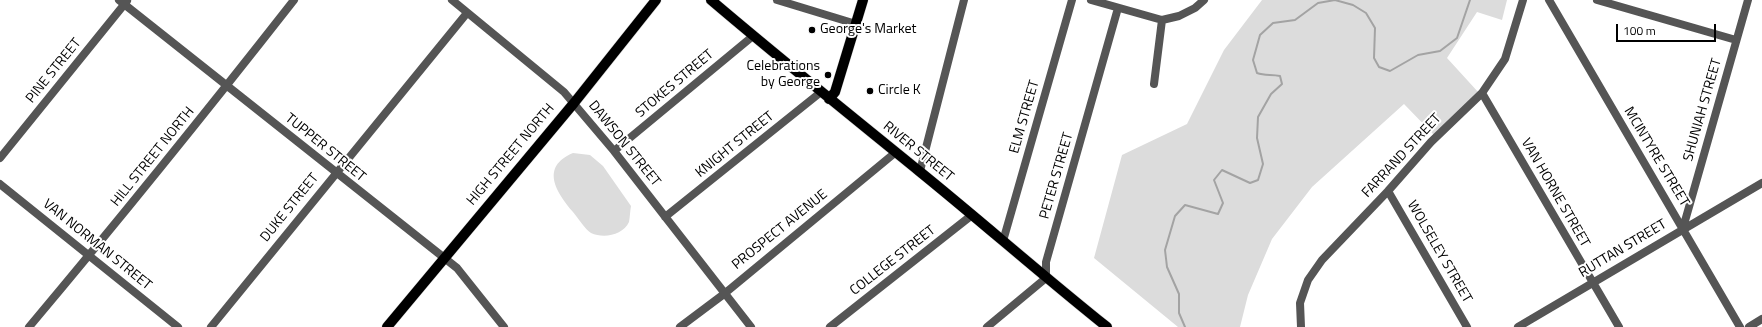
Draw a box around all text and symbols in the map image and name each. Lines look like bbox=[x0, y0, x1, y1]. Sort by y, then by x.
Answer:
scale bar bbox=[1618, 16, 1718, 42]
text: 100 m bbox=[1623, 21, 1656, 40]
place label: George's Market bbox=[820, 22, 916, 38]
marker: George's Market bbox=[807, 25, 817, 35]
street label: PINE STREET bbox=[23, 35, 85, 107]
street label: STOKES STREET bbox=[633, 46, 717, 122]
street label: SHUNIAH STREET bbox=[1680, 57, 1726, 163]
place label: Celebrations by George bbox=[747, 59, 820, 92]
marker: Celebrations by George bbox=[823, 70, 833, 80]
street label: ELM STREET bbox=[1006, 78, 1044, 156]
place label: Circle K bbox=[878, 83, 921, 99]
marker: Circle K bbox=[865, 86, 875, 96]
street label: DAWSON STREET bbox=[584, 98, 664, 190]
street label: HIGH STREET NORTH bbox=[464, 101, 558, 209]
street label: HILL STREET NORTH bbox=[108, 104, 198, 210]
street label: MCINTYRE STREET bbox=[1620, 104, 1692, 210]
street label: KNIGHT STREET bbox=[692, 108, 778, 182]
street label: TUPPER STREET bbox=[281, 110, 369, 186]
street label: FARRAND STREET bbox=[1359, 111, 1445, 201]
street label: RIVER STREET bbox=[879, 118, 957, 186]
street label: PETER STREET bbox=[1037, 131, 1077, 221]
street label: VAN HORNE STREET bbox=[1517, 136, 1593, 250]
street label: DUKE STREET bbox=[257, 170, 323, 246]
street label: PROSPECT AVENUE bbox=[729, 186, 831, 274]
street label: VAN NORMAN STREET bbox=[39, 196, 155, 294]
street label: WOLSELEY STREET bbox=[1403, 198, 1475, 306]
street label: RUTTAN STREET bbox=[1576, 216, 1670, 282]
street label: COLLEGE STREET bbox=[847, 222, 939, 300]

